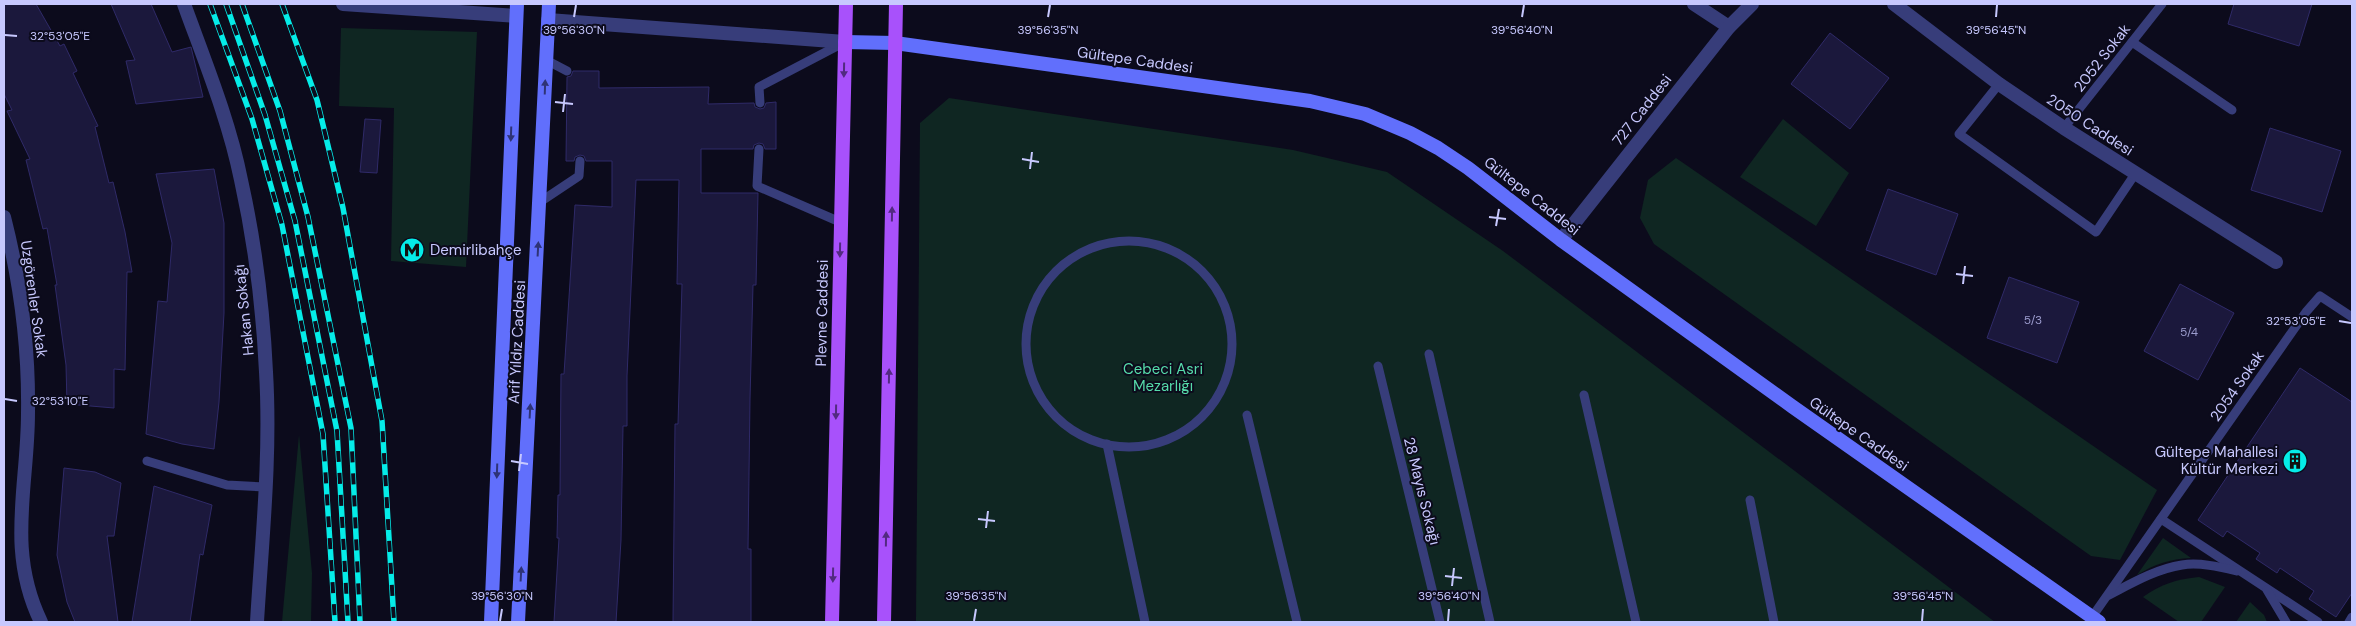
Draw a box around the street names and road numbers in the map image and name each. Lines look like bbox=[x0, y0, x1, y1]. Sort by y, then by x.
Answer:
street label: 2052 Sokak bbox=[2069, 20, 2135, 96]
street label: Gültepe Caddesi bbox=[1076, 42, 1194, 78]
street label: 727 Caddesi bbox=[1608, 70, 1676, 150]
street label: 2050 Caddesi bbox=[2043, 90, 2137, 160]
street label: Gültepe Caddesi bbox=[1480, 152, 1584, 240]
street label: Uzgörenler Sokak bbox=[16, 239, 52, 359]
street label: Plevne Caddesi bbox=[811, 259, 833, 367]
street label: Hakan Sokağı bbox=[229, 263, 259, 357]
street label: Arif Yıldız Caddesi bbox=[504, 280, 530, 404]
street label: 2054 Sokak bbox=[2205, 346, 2269, 425]
street label: Gültepe Caddesi bbox=[1805, 392, 1913, 476]
street label: 28 Mayıs Sokağı bbox=[1399, 435, 1445, 547]

